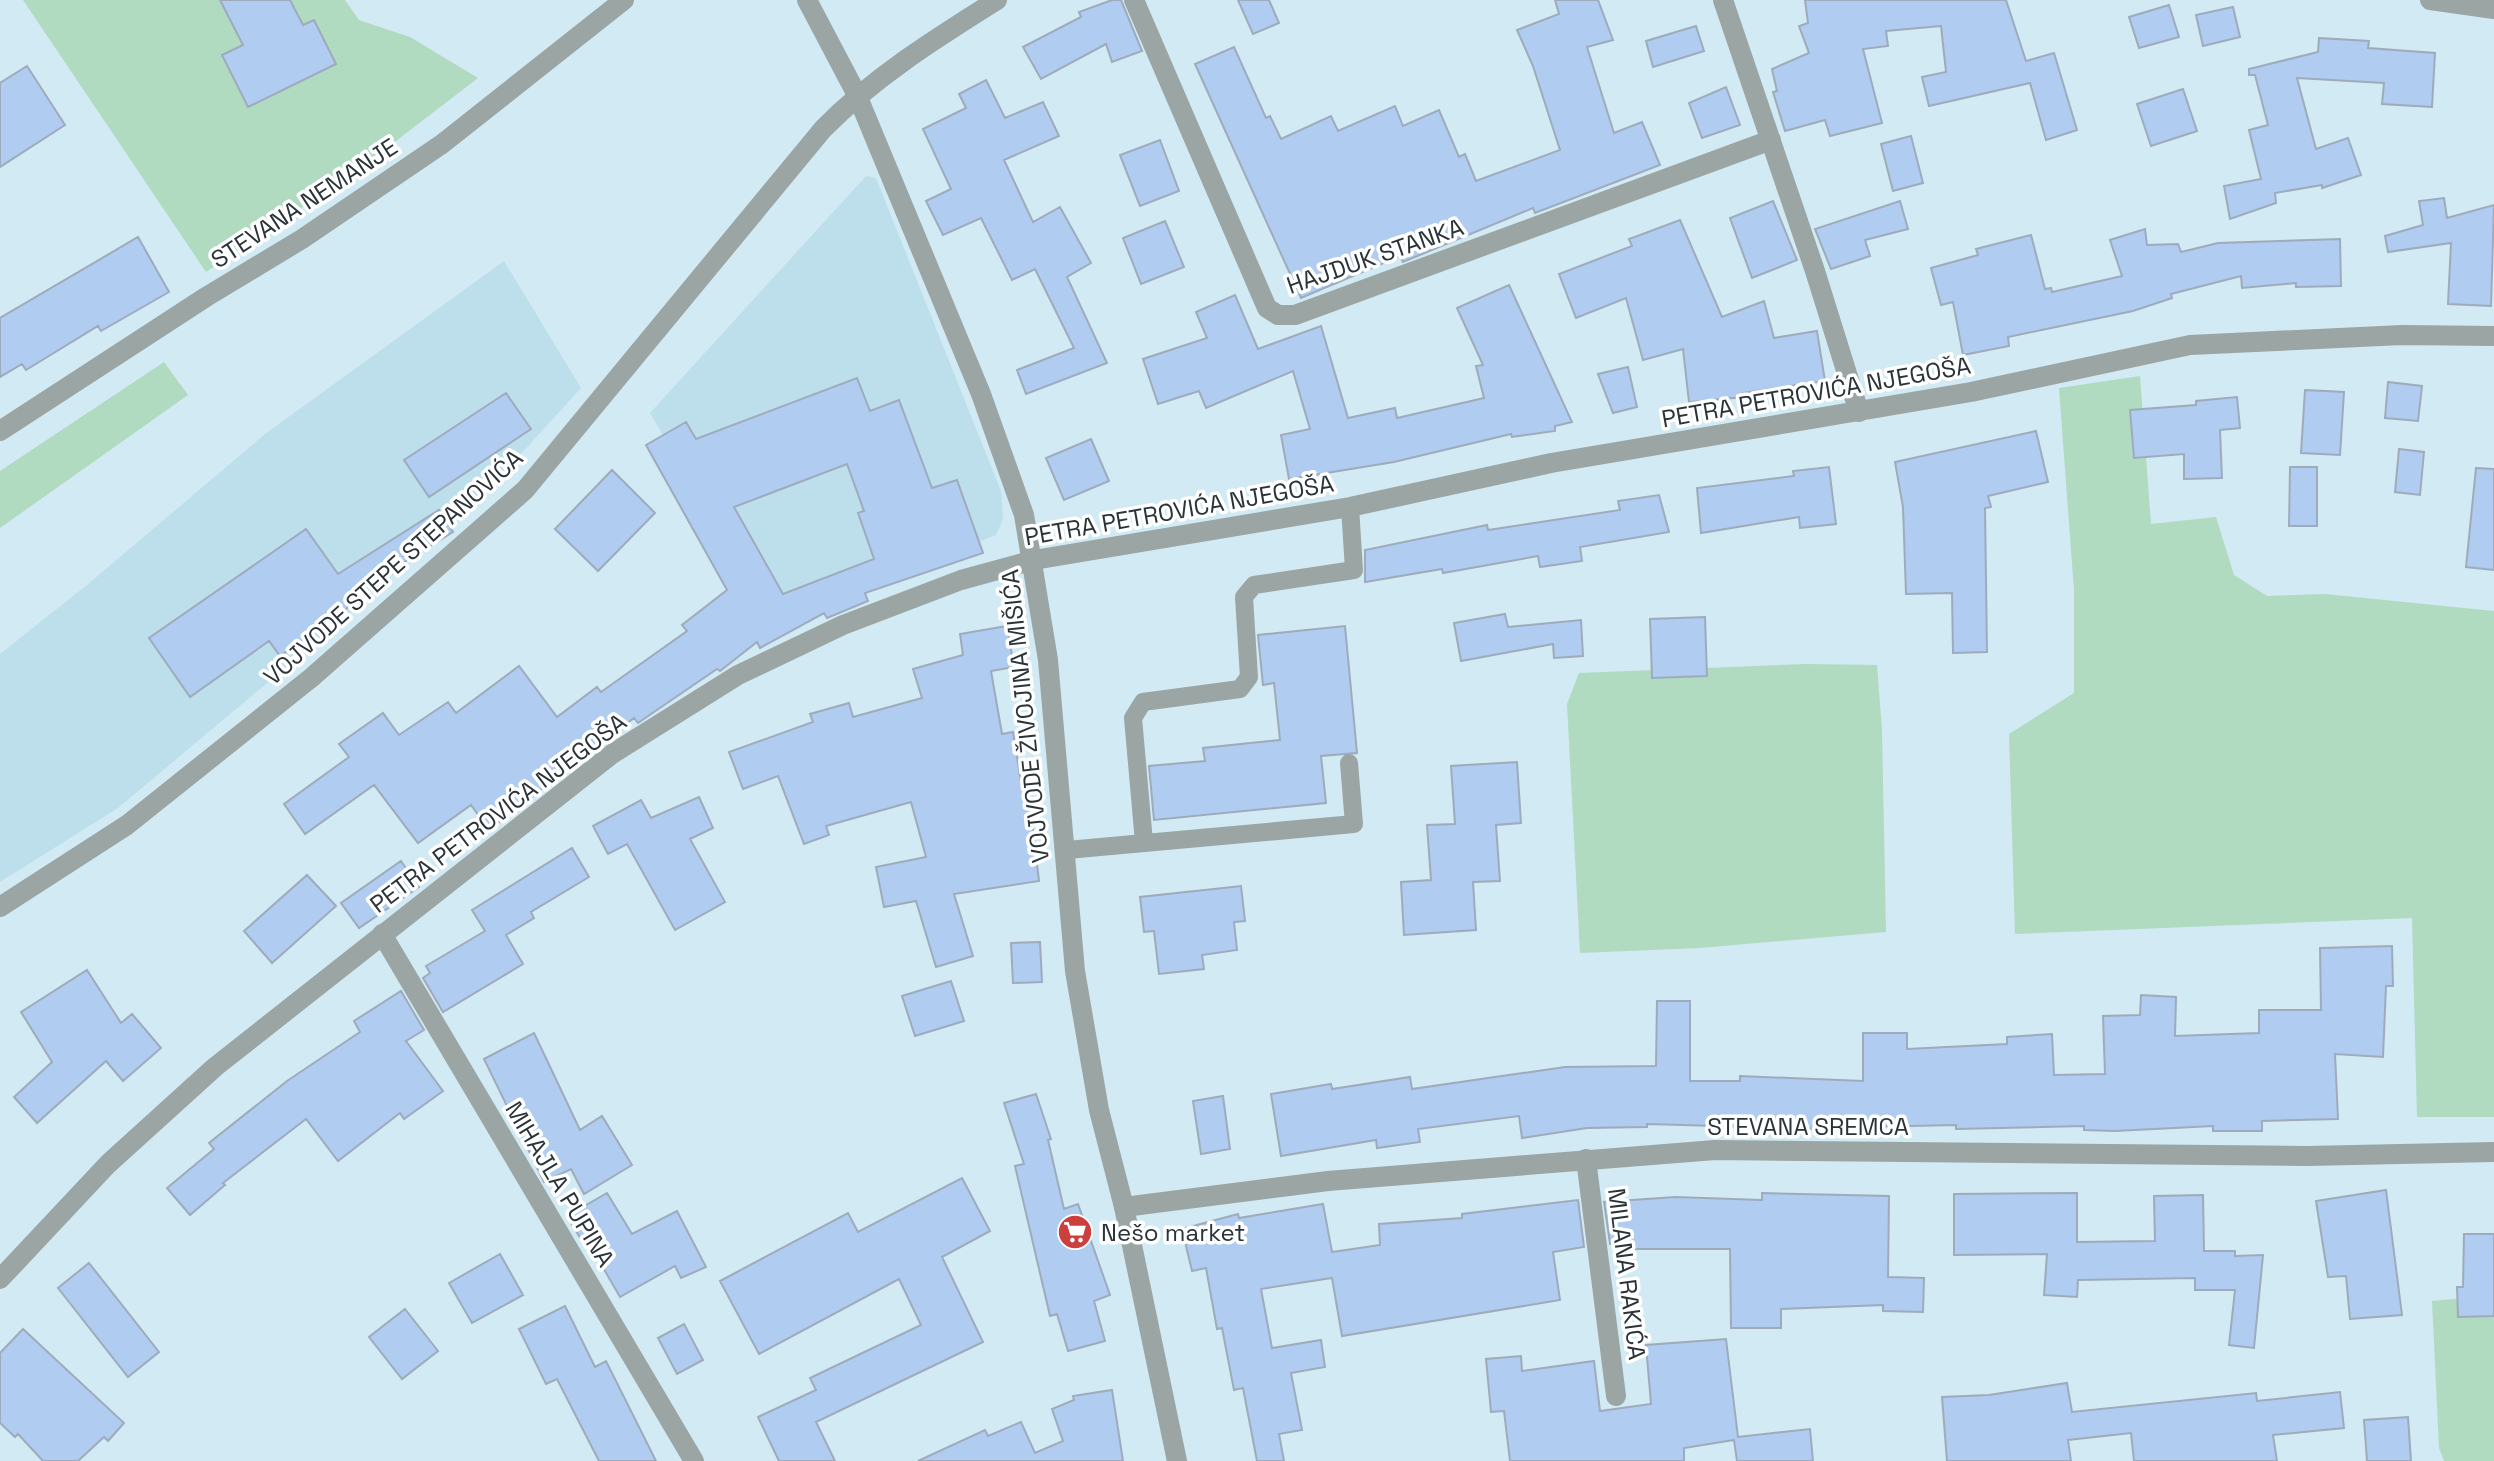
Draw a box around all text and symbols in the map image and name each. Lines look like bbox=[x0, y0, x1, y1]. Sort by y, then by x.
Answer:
street label: STEVANA NEMANJE bbox=[205, 131, 403, 275]
street label: HAJDUK STANKA bbox=[1283, 211, 1467, 301]
street label: PETRA PETROVIĆA NJEGOŠA bbox=[1659, 350, 1973, 434]
street label: VOJVODE STEPE STEPANOVIĆA bbox=[257, 442, 529, 692]
street label: PETRA PETROVIĆA NJEGOŠA bbox=[1022, 468, 1336, 552]
street label: VOJVODE ŽIVOJINA MIŠIĆA bbox=[994, 568, 1056, 864]
street label: PETRA PETROVIĆA NJEGOŠA bbox=[364, 706, 632, 920]
street label: MIHAJLA PUPINA bbox=[498, 1096, 622, 1272]
street label: STEVANA SREMCA bbox=[1707, 1111, 1909, 1142]
street label: MILANA RAKIĆA bbox=[1601, 1186, 1653, 1362]
supermarket icon: Nešo market bbox=[1056, 1213, 1094, 1251]
place label: Nešo market bbox=[1101, 1217, 1245, 1248]

